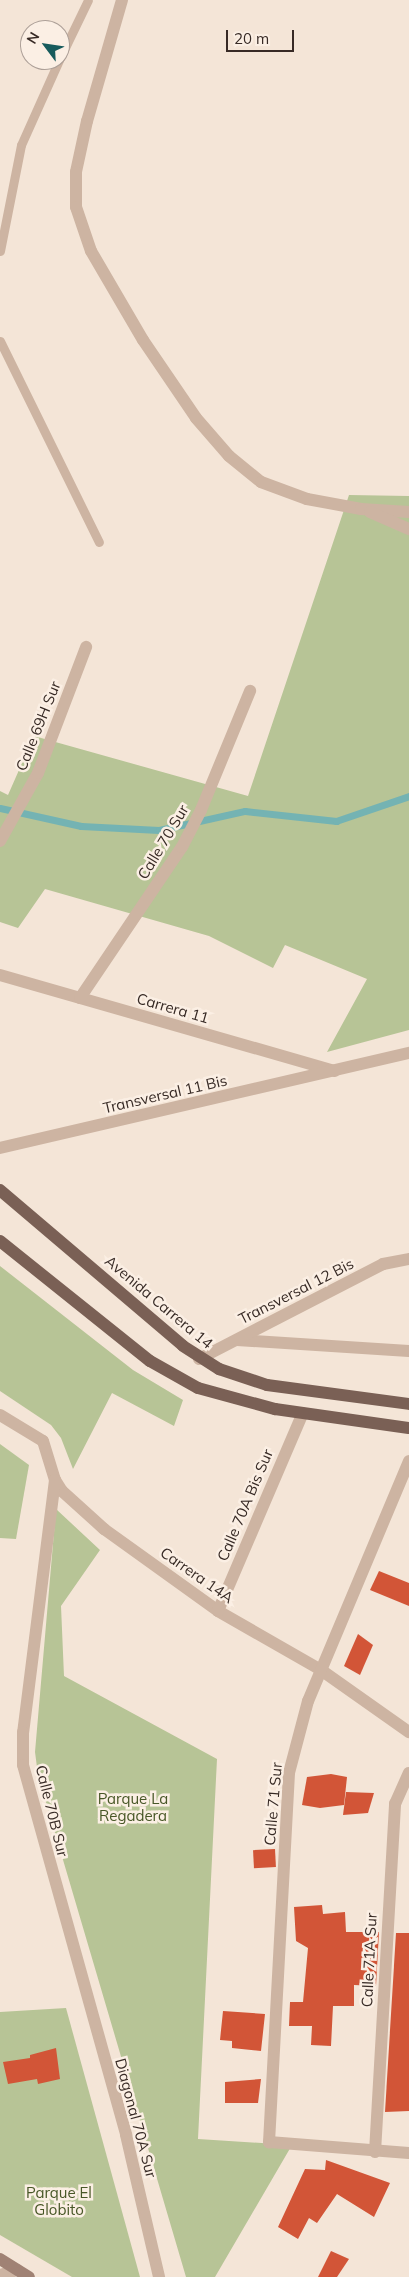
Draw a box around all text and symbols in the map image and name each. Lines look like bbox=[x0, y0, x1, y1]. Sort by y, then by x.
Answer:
north arrow bbox=[20, 20, 70, 70]
scale bar bbox=[229, 20, 296, 52]
text: N bbox=[23, 29, 43, 47]
text: 20 m bbox=[234, 29, 269, 48]
street label: Calle 69H Sur bbox=[12, 679, 64, 773]
street label: Calle 70 Sur bbox=[134, 802, 192, 882]
street label: Carrera 11 bbox=[135, 989, 211, 1027]
street label: Transversal 11 Bis bbox=[101, 1071, 229, 1117]
street label: Avenida Carrera 14 bbox=[101, 1252, 217, 1352]
street label: Transversal 12 Bis bbox=[235, 1254, 357, 1328]
street label: Calle 70A Bis Sur bbox=[213, 1446, 277, 1564]
street label: Carrera 14A bbox=[157, 1543, 237, 1607]
street label: Calle 71 Sur bbox=[260, 1762, 286, 1846]
street label: Calle 70B Sur bbox=[32, 1763, 72, 1859]
park label: Parque La Regadera bbox=[98, 1789, 168, 1824]
street label: Calle 71A Sur bbox=[358, 1912, 380, 2008]
street label: Diagonal 70A Sur bbox=[111, 2056, 161, 2180]
park label: Parque El Globito bbox=[26, 2183, 92, 2218]

